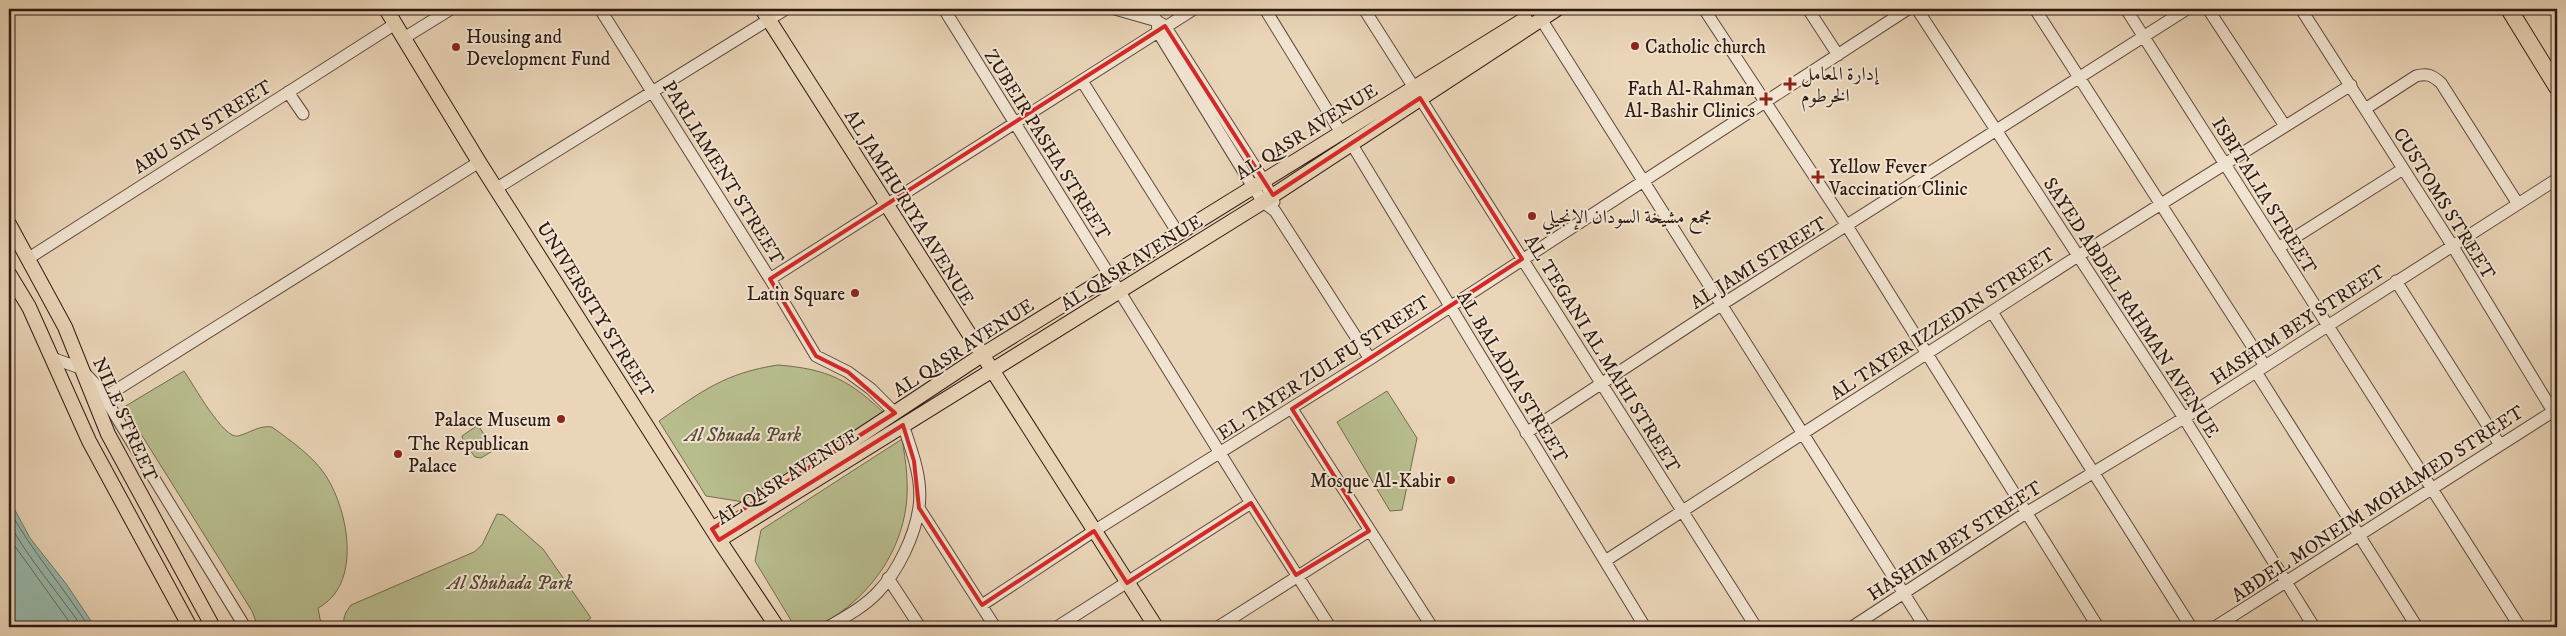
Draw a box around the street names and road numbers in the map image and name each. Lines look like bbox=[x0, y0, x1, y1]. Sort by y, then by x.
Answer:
street label: ZUBEIR PASHA STREET bbox=[979, 45, 1115, 245]
street label: ABU SIN STREET bbox=[129, 75, 277, 179]
street label: PARLIAMENT STREET bbox=[657, 77, 789, 269]
street label: AL QASR AVENUE bbox=[1231, 79, 1382, 185]
street label: AL JAMHURIYA AVENUE bbox=[839, 106, 978, 310]
street label: ISBITALIA STREET bbox=[2206, 114, 2321, 279]
street label: CUSTOMS STREET bbox=[2388, 124, 2500, 284]
street label: SAYED ABDEL RAHMAN AVENUE bbox=[2038, 173, 2224, 442]
street label: AL QASR AVENUE bbox=[1056, 210, 1207, 316]
street label: AL JAMI STREET bbox=[1686, 212, 1832, 315]
street label: UNIVERSITY STREET bbox=[531, 218, 659, 402]
street label: AL TEGANI AL MAHI STREET bbox=[1519, 231, 1685, 477]
street label: AL TAYER IZZEDIN STREET bbox=[1826, 243, 2060, 406]
street label: HASHIM BEY STREET bbox=[2206, 260, 2390, 390]
street label: AL BALADIA STREET bbox=[1451, 287, 1572, 467]
street label: EL TAYER ZULFU STREET bbox=[1213, 291, 1435, 446]
street label: AL QASR AVENUE bbox=[889, 294, 1039, 402]
street label: NILE STREET bbox=[87, 354, 162, 486]
street label: ABDEL MONEIM MOHAMED STREET bbox=[2227, 401, 2529, 608]
street label: AL QASR AVENUE bbox=[712, 424, 863, 530]
street label: HASHIM BEY STREET bbox=[1863, 476, 2047, 606]

